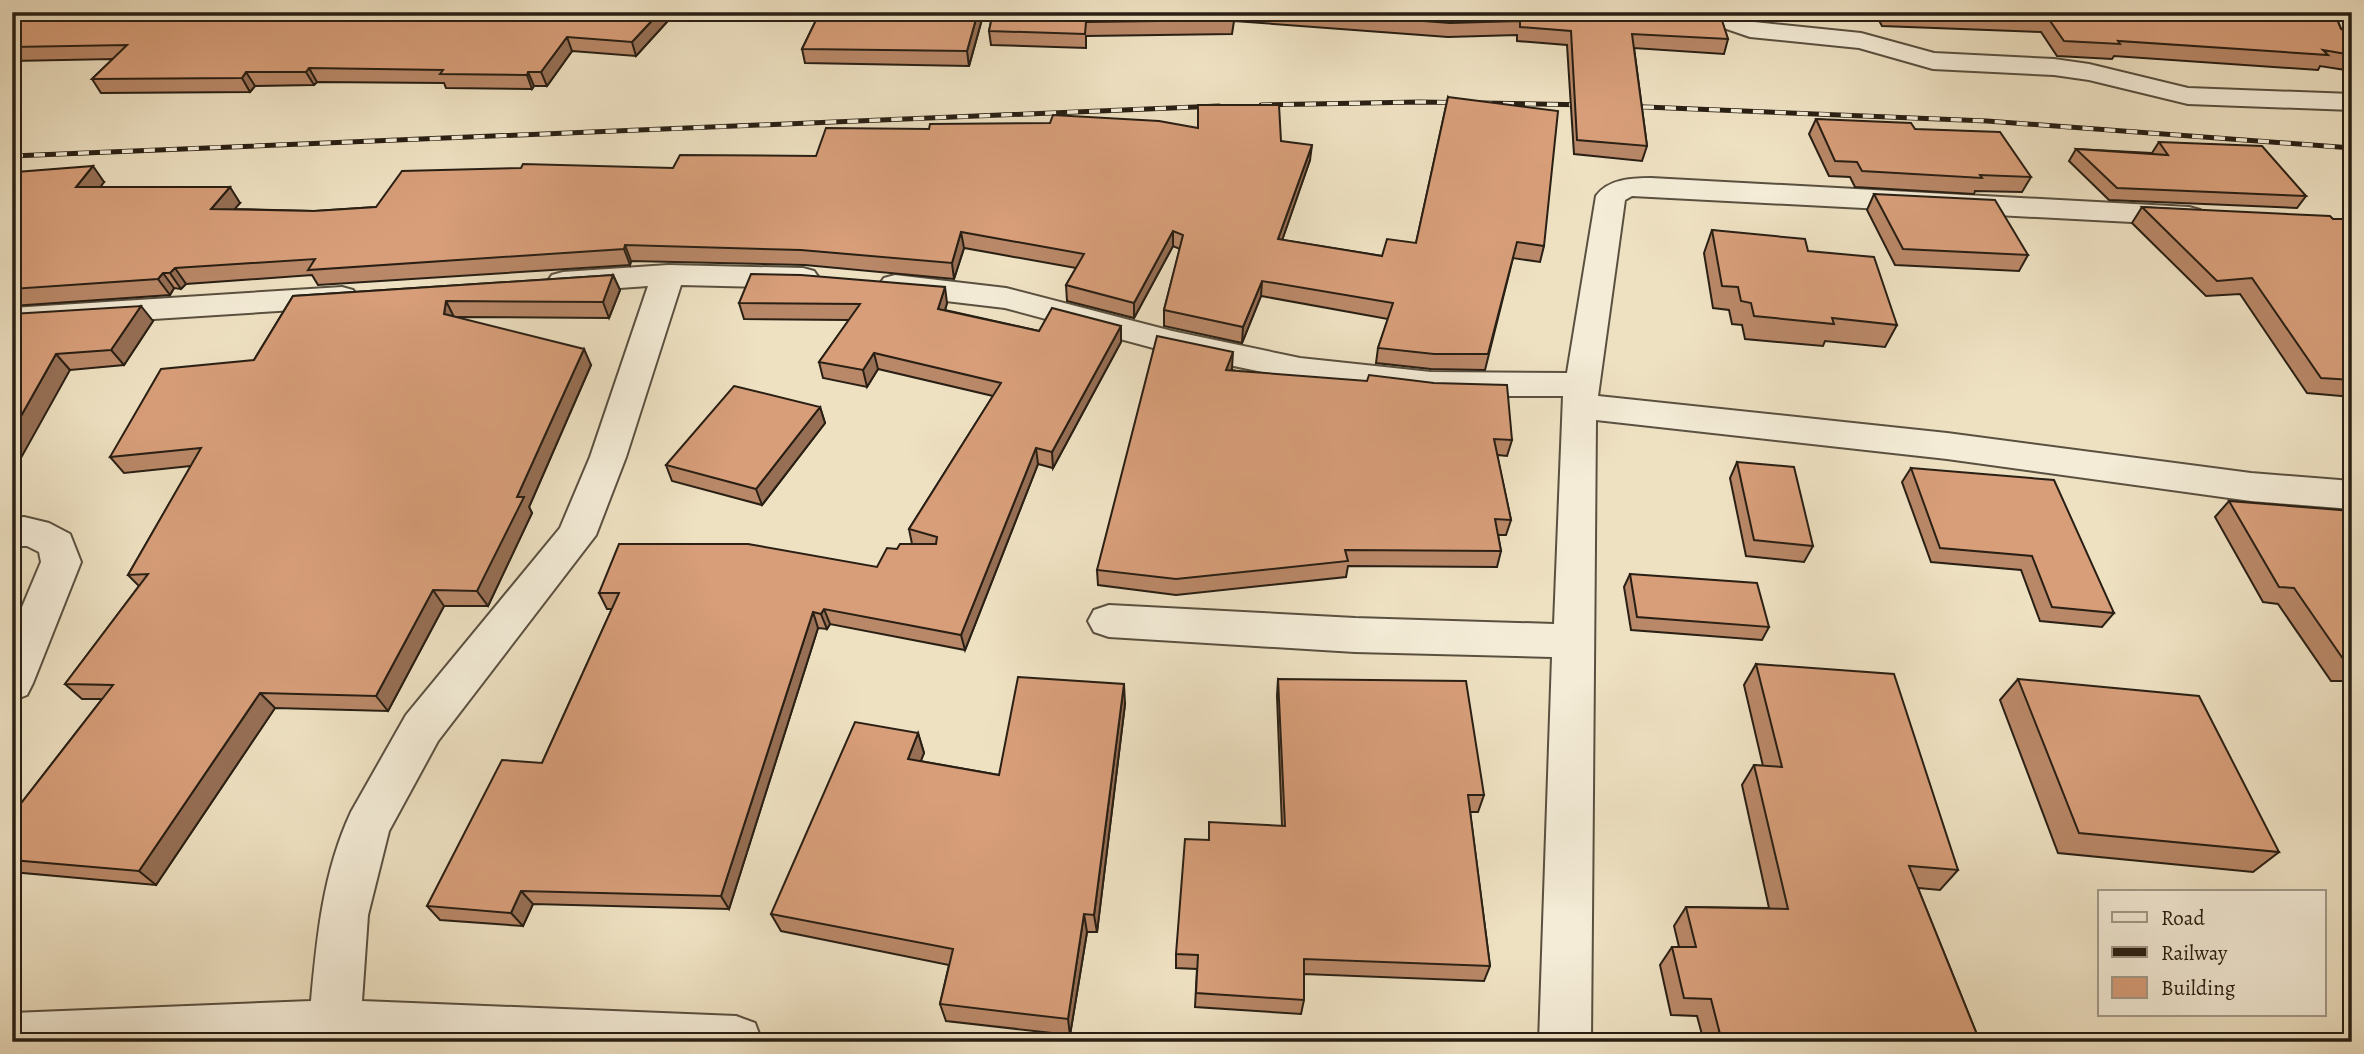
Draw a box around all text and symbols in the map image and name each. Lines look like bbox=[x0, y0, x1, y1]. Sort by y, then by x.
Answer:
legend bbox=[2098, 890, 2326, 1016]
text: Road bbox=[2161, 904, 2205, 932]
text: Railway bbox=[2161, 939, 2228, 967]
text: Building bbox=[2161, 974, 2236, 1002]

